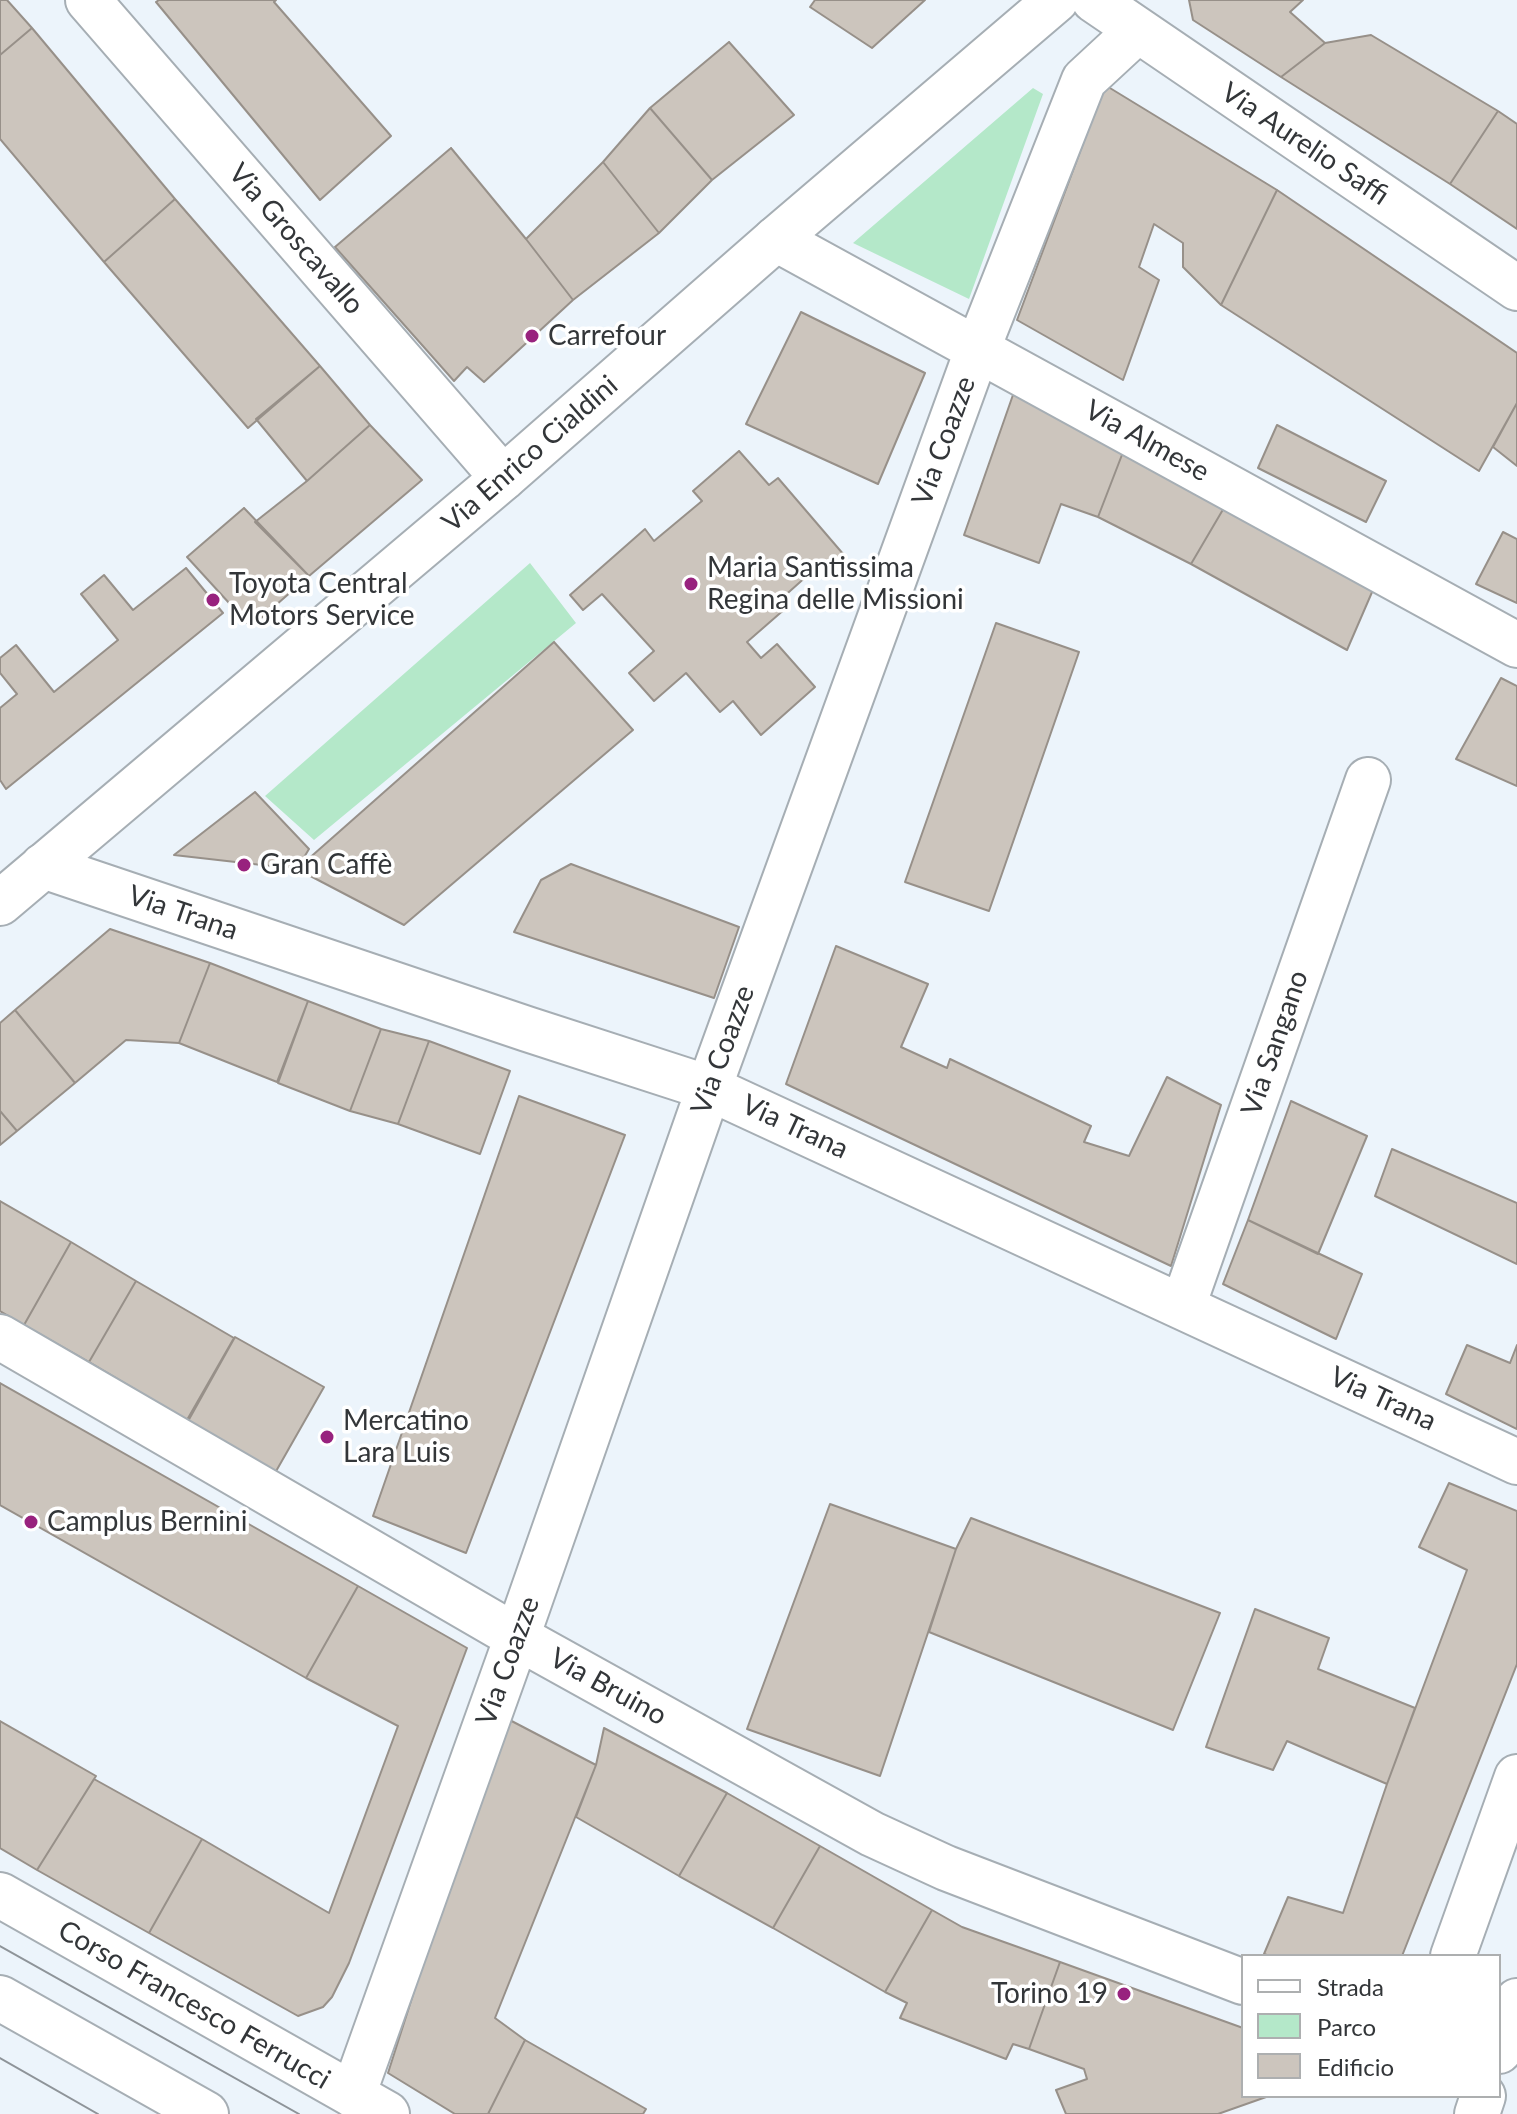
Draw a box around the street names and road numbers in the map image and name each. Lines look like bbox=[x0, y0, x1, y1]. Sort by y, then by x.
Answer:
street label: Via Aurelio Saffi bbox=[1215, 75, 1395, 213]
street label: Via Groscavallo bbox=[221, 157, 371, 321]
street label: Via Enrico Cialdini bbox=[435, 369, 625, 539]
street label: Via Coazze bbox=[905, 372, 983, 510]
street label: Via Almese bbox=[1079, 393, 1215, 489]
street label: Via Trana bbox=[124, 879, 242, 947]
street label: Via Sangano bbox=[1234, 966, 1316, 1120]
street label: Via Coazze bbox=[684, 981, 762, 1119]
street label: Via Trana bbox=[736, 1088, 854, 1166]
street label: Via Trana bbox=[1324, 1360, 1442, 1438]
street label: Via Coazze bbox=[469, 1592, 547, 1730]
street label: Via Bruino bbox=[544, 1641, 672, 1733]
street label: Corso Francesco Ferrucci bbox=[52, 1913, 336, 2097]

